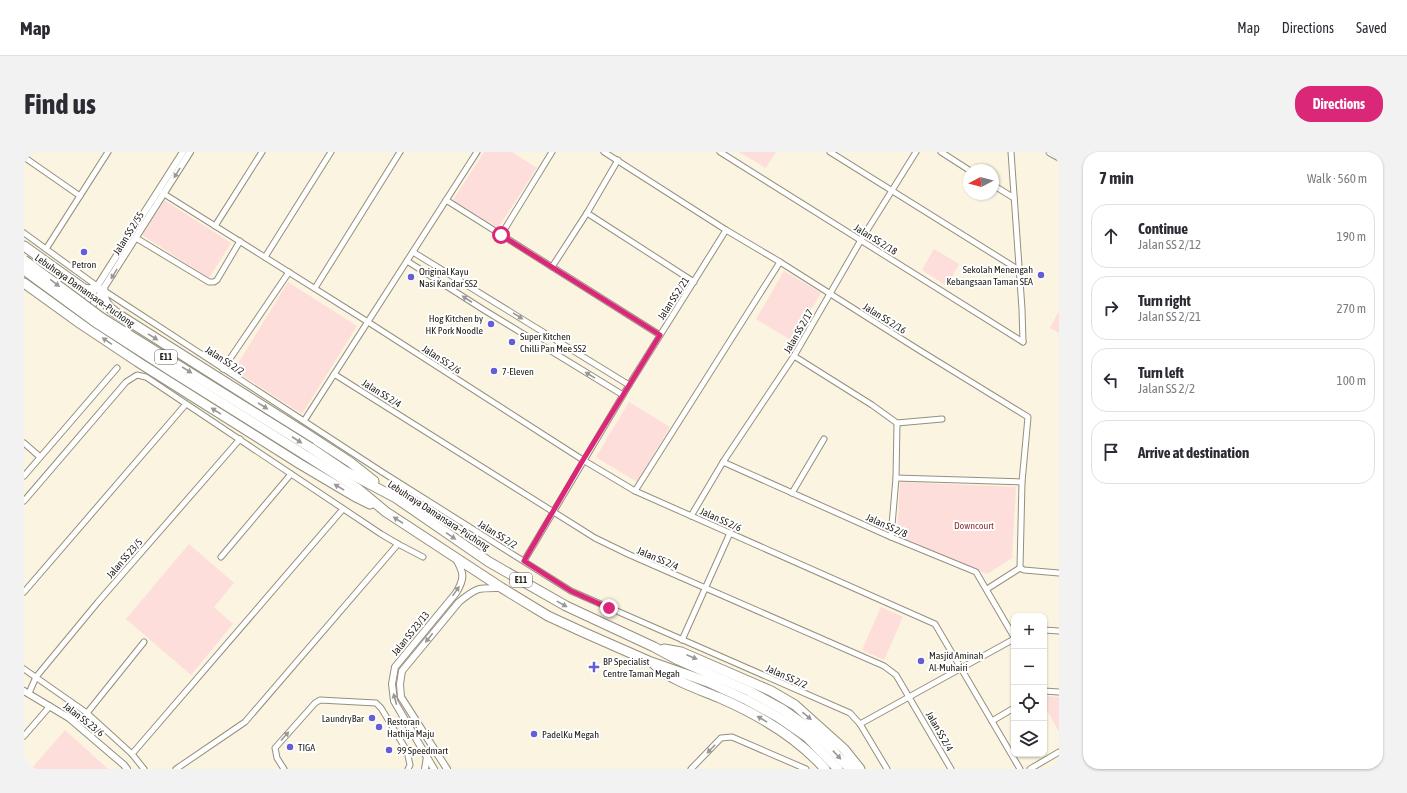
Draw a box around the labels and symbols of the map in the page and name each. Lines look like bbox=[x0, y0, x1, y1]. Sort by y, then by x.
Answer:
north arrow bbox=[963, 164, 999, 200]
one-way arrow bbox=[174, 167, 181, 179]
street label: Jalan SS 2/55 bbox=[111, 209, 146, 257]
street label: Jalan SS 2/18 bbox=[852, 222, 900, 257]
route start bbox=[492, 226, 510, 244]
marker: Petron bbox=[79, 247, 89, 257]
street label: Lebuhraya Damansara–Puchong bbox=[33, 252, 137, 329]
place label: Petron bbox=[72, 259, 97, 270]
place label: Sekolah Menengah Kebangsaan Taman SEA bbox=[946, 264, 1033, 287]
place label: Original Kayu Nasi Kandar SS2 bbox=[419, 266, 478, 289]
one-way arrow bbox=[110, 268, 117, 280]
marker: Sekolah Menengah Kebangsaan Taman SEA bbox=[1036, 270, 1046, 280]
marker: Original Kayu Nasi Kandar SS2 bbox=[406, 272, 416, 282]
street label: Jalan SS 2/21 bbox=[656, 275, 691, 322]
one-way arrow bbox=[50, 279, 61, 287]
one-way arrow bbox=[462, 295, 472, 303]
street label: Jalan SS 2/16 bbox=[861, 301, 909, 336]
street label: Jalan SS 2/17 bbox=[782, 307, 815, 355]
place label: Hog Kitchen by HK Pork Noodle bbox=[426, 313, 483, 336]
one-way arrow bbox=[512, 313, 524, 320]
marker: Hog Kitchen by HK Pork Noodle bbox=[486, 319, 496, 329]
place label: Super Kitchen Chilli Pan Mee SS2 bbox=[520, 331, 587, 354]
one-way arrow bbox=[147, 333, 159, 340]
one-way arrow bbox=[102, 337, 112, 345]
marker: Super Kitchen Chilli Pan Mee SS2 bbox=[507, 337, 517, 347]
street label: Jalan SS 2/6 bbox=[420, 343, 463, 376]
street label: Jalan SS 2/2 bbox=[203, 344, 246, 377]
road number: E11 bbox=[155, 350, 177, 364]
marker: 7-Eleven bbox=[489, 366, 499, 376]
place label: 7-Eleven bbox=[502, 366, 534, 377]
one-way arrow bbox=[181, 367, 193, 374]
one-way arrow bbox=[584, 371, 596, 378]
street label: Jalan SS 2/4 bbox=[360, 377, 404, 410]
one-way arrow bbox=[258, 402, 268, 410]
one-way arrow bbox=[211, 407, 222, 415]
one-way arrow bbox=[291, 436, 303, 443]
street label: Lebuhraya Damansara–Puchong bbox=[386, 478, 492, 553]
one-way arrow bbox=[334, 483, 344, 491]
street label: Jalan SS 2/6 bbox=[698, 505, 743, 534]
street label: Jalan SS 2/8 bbox=[864, 511, 909, 540]
one-way arrow bbox=[393, 516, 404, 524]
street label: Jalan SS 2/2 bbox=[476, 518, 520, 551]
park label: Downcourt bbox=[954, 520, 994, 531]
one-way arrow bbox=[446, 532, 457, 540]
street label: Jalan SS 23/5 bbox=[104, 536, 145, 580]
street label: Jalan SS 2/4 bbox=[635, 545, 680, 572]
road number: E11 bbox=[510, 573, 532, 587]
one-way arrow bbox=[452, 586, 460, 596]
route end bbox=[600, 599, 618, 617]
one-way arrow bbox=[556, 600, 568, 607]
street label: Jalan SS 23/13 bbox=[389, 609, 432, 657]
one-way arrow bbox=[424, 633, 433, 644]
place label: Masjid Aminah Al-Muhairi bbox=[929, 650, 983, 673]
one-way arrow bbox=[686, 654, 697, 660]
place label: BP Specialist Centre Taman Megah bbox=[603, 656, 680, 679]
marker: Masjid Aminah Al-Muhairi bbox=[916, 656, 926, 666]
marker: BP Specialist Centre Taman Megah bbox=[588, 661, 600, 673]
street label: Jalan SS 2/2 bbox=[764, 662, 809, 691]
one-way arrow bbox=[392, 692, 398, 704]
street label: Jalan SS 23/6 bbox=[61, 700, 106, 739]
street label: Jalan SS 2/4 bbox=[924, 709, 955, 753]
one-way arrow bbox=[802, 711, 813, 720]
place label: LaundryBar bbox=[322, 713, 365, 724]
marker: LaundryBar bbox=[367, 713, 377, 723]
one-way arrow bbox=[756, 715, 768, 722]
place label: Restoran Hathija Maju bbox=[387, 716, 434, 739]
marker: Restoran Hathija Maju bbox=[374, 722, 384, 732]
marker: PadelKu Megah bbox=[529, 729, 539, 739]
place label: PadelKu Megah bbox=[542, 729, 599, 740]
one-way arrow bbox=[280, 732, 289, 741]
marker: TIGA bbox=[285, 742, 295, 752]
place label: TIGA bbox=[298, 742, 315, 753]
one-way arrow bbox=[706, 743, 715, 754]
marker: 99 Speedmart bbox=[384, 745, 394, 755]
place label: 99 Speedmart bbox=[397, 745, 448, 756]
one-way arrow bbox=[832, 750, 842, 760]

